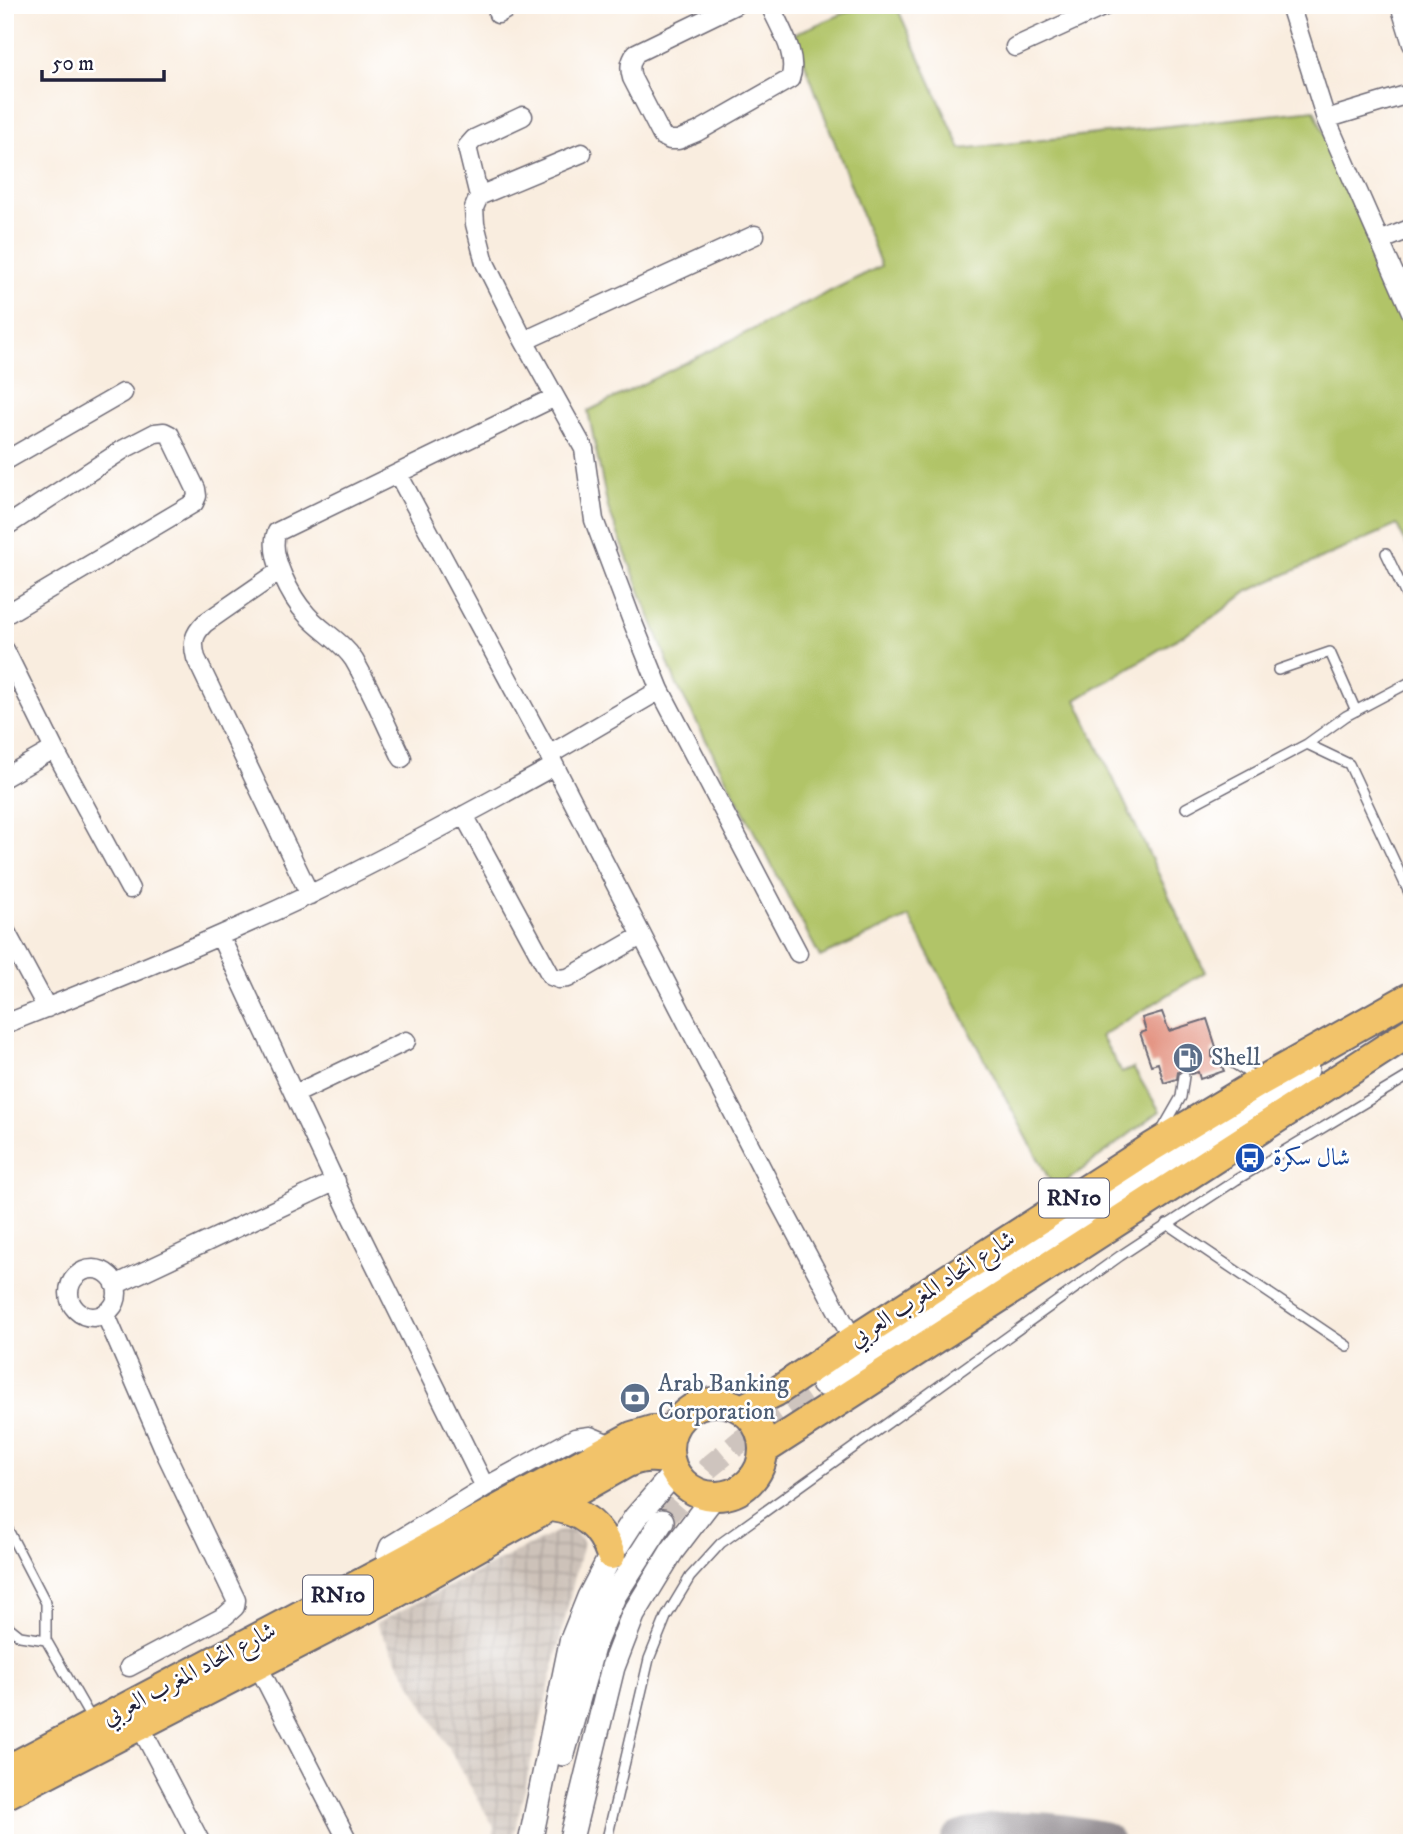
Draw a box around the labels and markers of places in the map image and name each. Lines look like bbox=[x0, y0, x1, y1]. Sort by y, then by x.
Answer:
fuel station icon: Shell bbox=[1171, 1041, 1205, 1075]
place label: Shell bbox=[1211, 1043, 1261, 1073]
bus stop icon: شال سكرة bbox=[1233, 1141, 1267, 1175]
place label: شال سكرة bbox=[1273, 1143, 1350, 1173]
place label: Arab Banking Corporation bbox=[658, 1369, 789, 1427]
bank icon: Arab Banking Corporation bbox=[618, 1381, 652, 1415]

